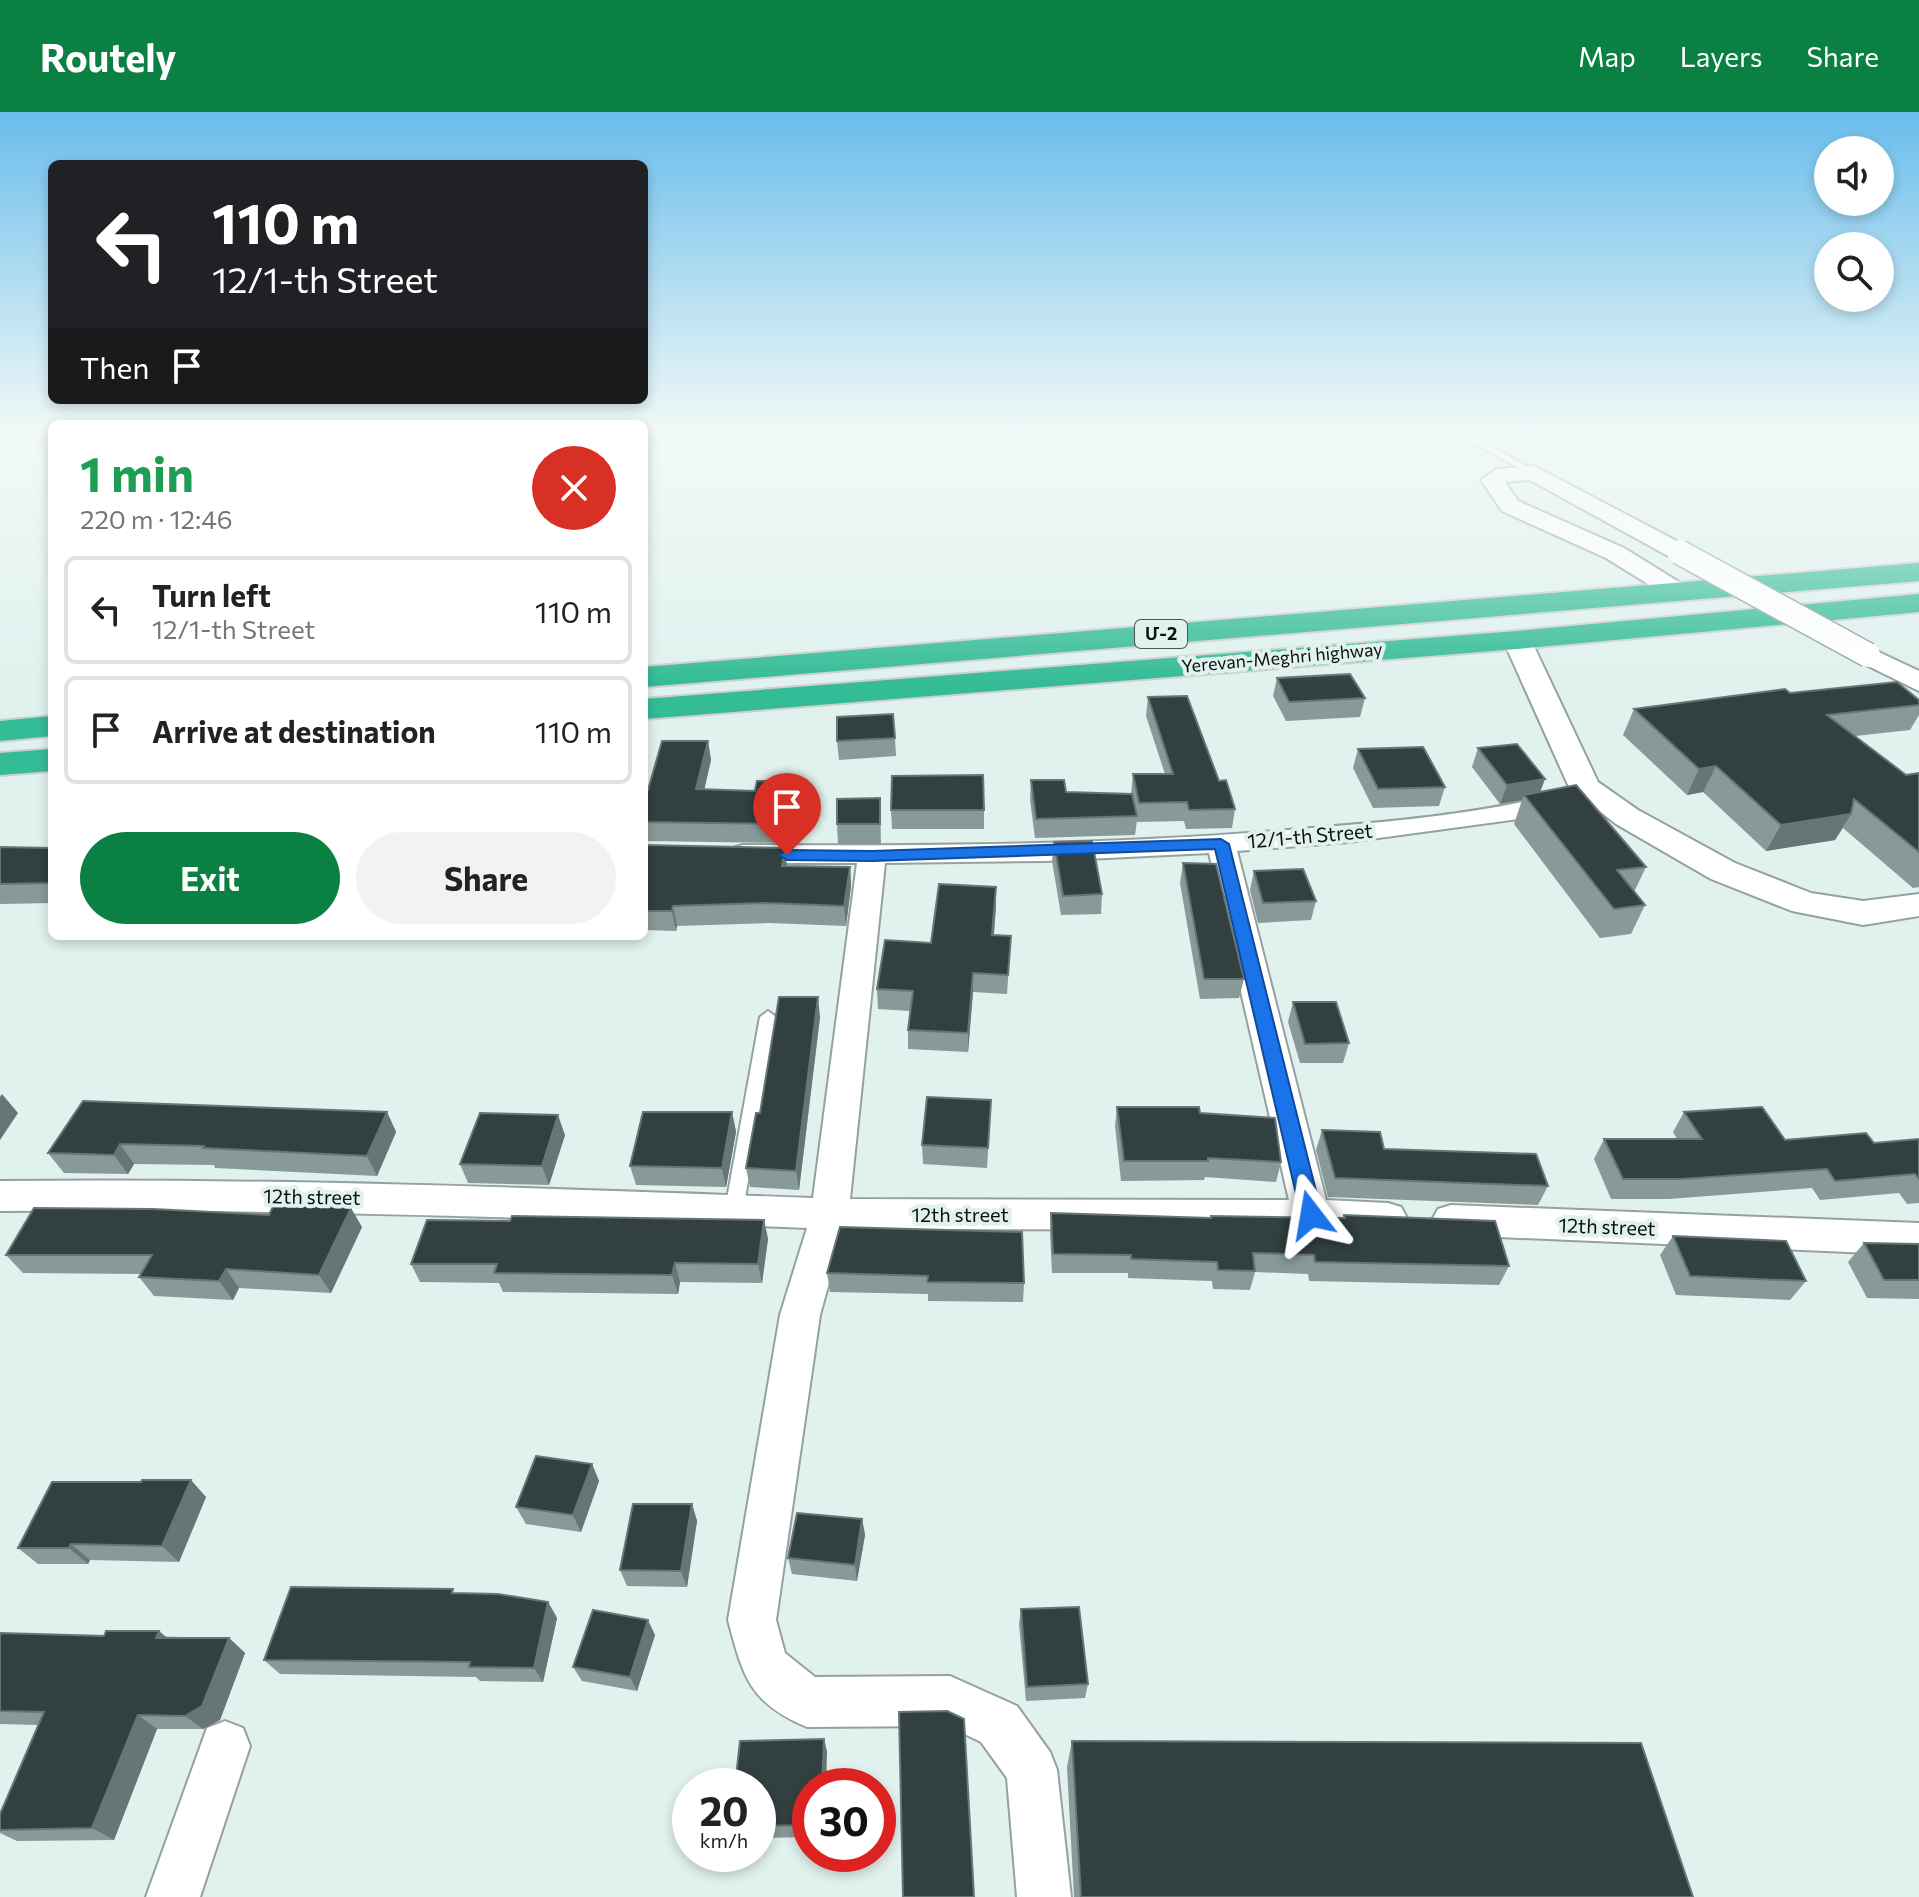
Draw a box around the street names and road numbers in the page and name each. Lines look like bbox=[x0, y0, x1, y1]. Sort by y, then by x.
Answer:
road number: Մ-2 bbox=[1135, 620, 1187, 648]
street label: Yerevan-Meghri highway bbox=[1181, 637, 1383, 677]
street label: 12/1-th Street bbox=[1246, 818, 1374, 852]
street label: 12th street bbox=[263, 1183, 361, 1209]
street label: 12th street bbox=[911, 1202, 1009, 1226]
street label: 12th street bbox=[1558, 1212, 1656, 1240]

